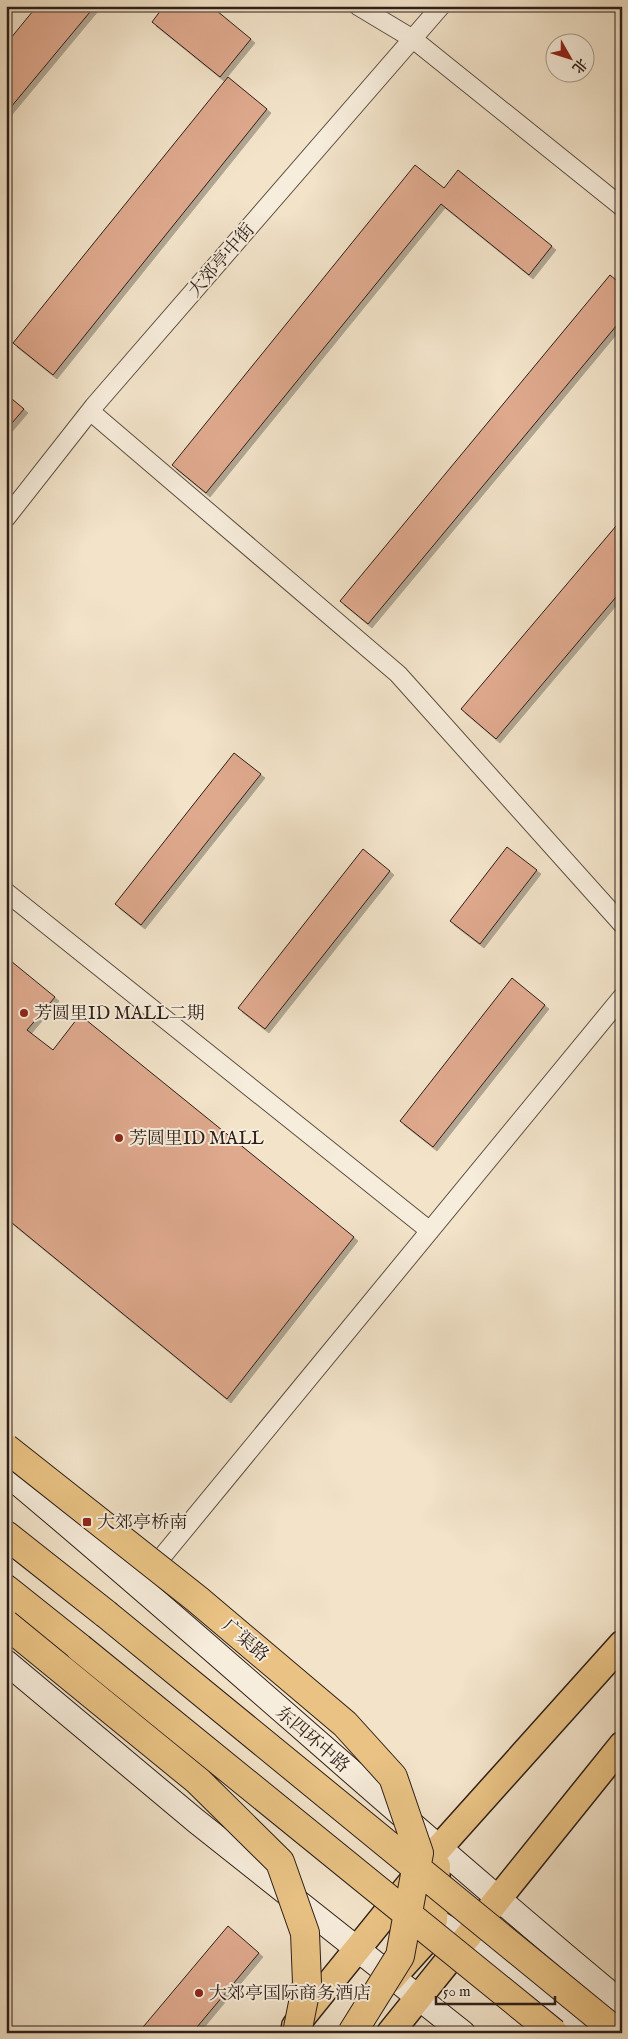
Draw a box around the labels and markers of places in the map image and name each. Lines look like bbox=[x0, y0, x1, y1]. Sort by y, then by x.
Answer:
place label: 芳圆里ID MALL二期 bbox=[34, 1003, 205, 1026]
marker: 芳圆里ID MALL二期 bbox=[18, 1007, 30, 1019]
place label: 芳圆里ID MALL bbox=[129, 1128, 264, 1151]
marker: 芳圆里ID MALL bbox=[113, 1132, 125, 1144]
place label: 大郊亭桥南 bbox=[97, 1512, 187, 1535]
marker: 大郊亭桥南 bbox=[81, 1516, 93, 1528]
place label: 大郊亭国际商务酒店 bbox=[209, 1983, 371, 2006]
marker: 大郊亭国际商务酒店 bbox=[193, 1987, 205, 1999]

